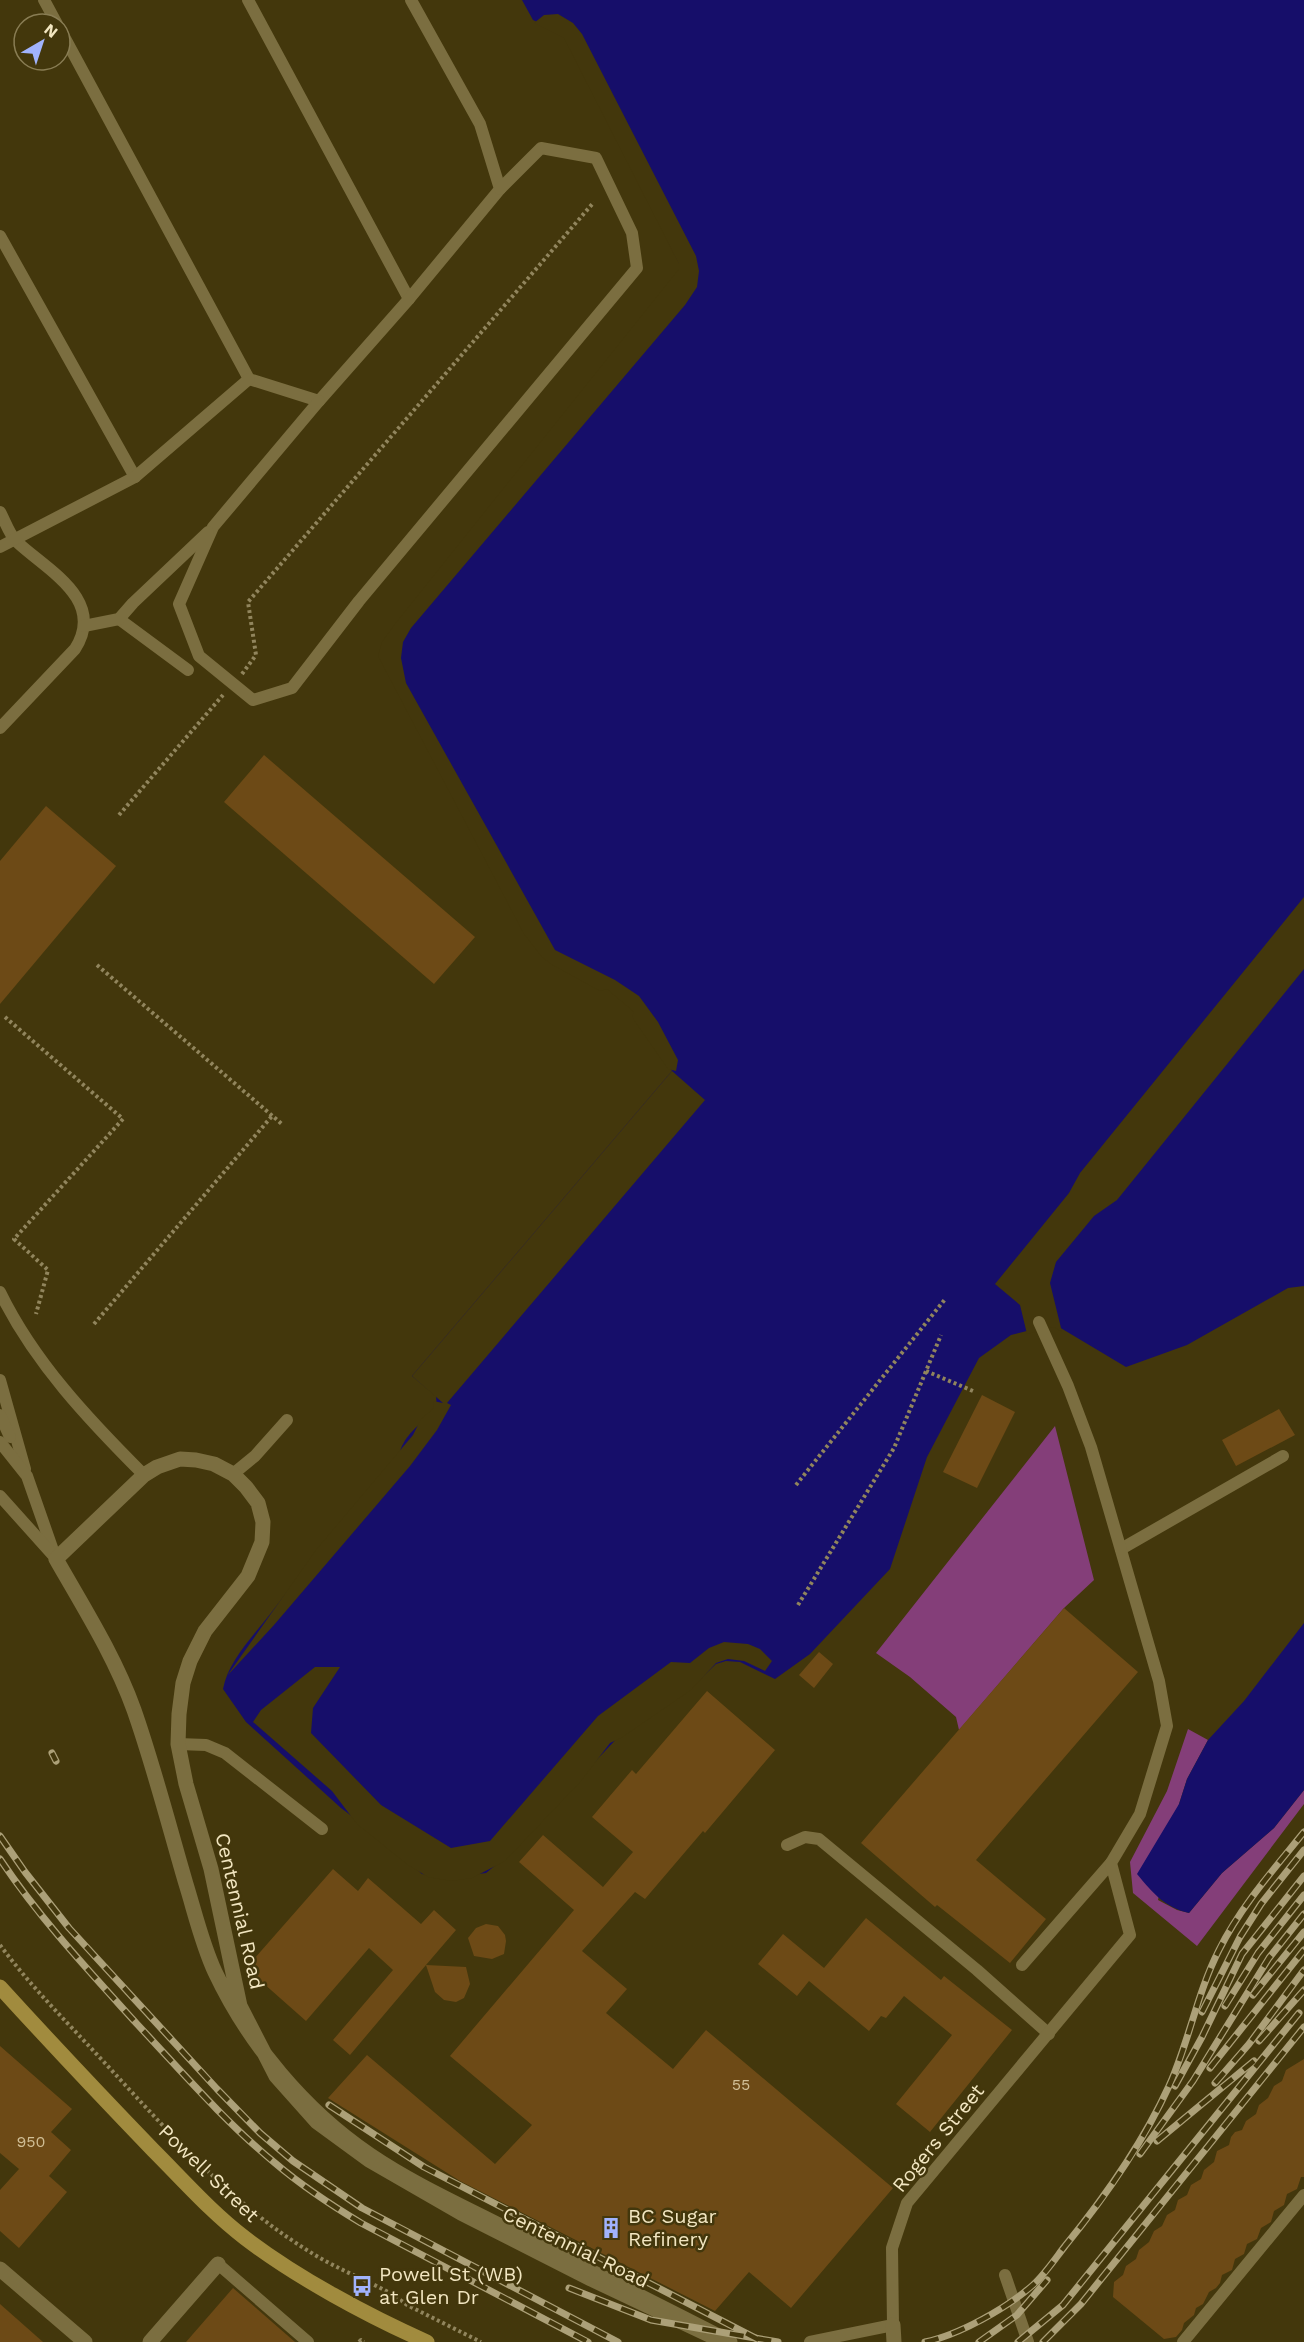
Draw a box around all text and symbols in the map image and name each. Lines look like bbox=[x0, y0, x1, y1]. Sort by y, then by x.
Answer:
north arrow bbox=[12, 12, 72, 72]
text: N bbox=[41, 20, 62, 42]
street label: Centennial Road bbox=[210, 1830, 270, 1992]
house number: 55 bbox=[732, 2075, 750, 2094]
street label: Rogers Street bbox=[887, 2079, 989, 2197]
street label: Powell Street bbox=[154, 2119, 265, 2227]
house number: 950 bbox=[16, 2132, 46, 2151]
street label: Centennial Road bbox=[499, 2201, 653, 2293]
place label: BC Sugar Refinery bbox=[628, 2204, 717, 2251]
building icon: BC Sugar Refinery bbox=[599, 2216, 623, 2240]
place label: Powell St (WB) at Glen Dr bbox=[379, 2262, 523, 2309]
bus stop icon: Powell St (WB) at Glen Dr bbox=[350, 2274, 374, 2298]

